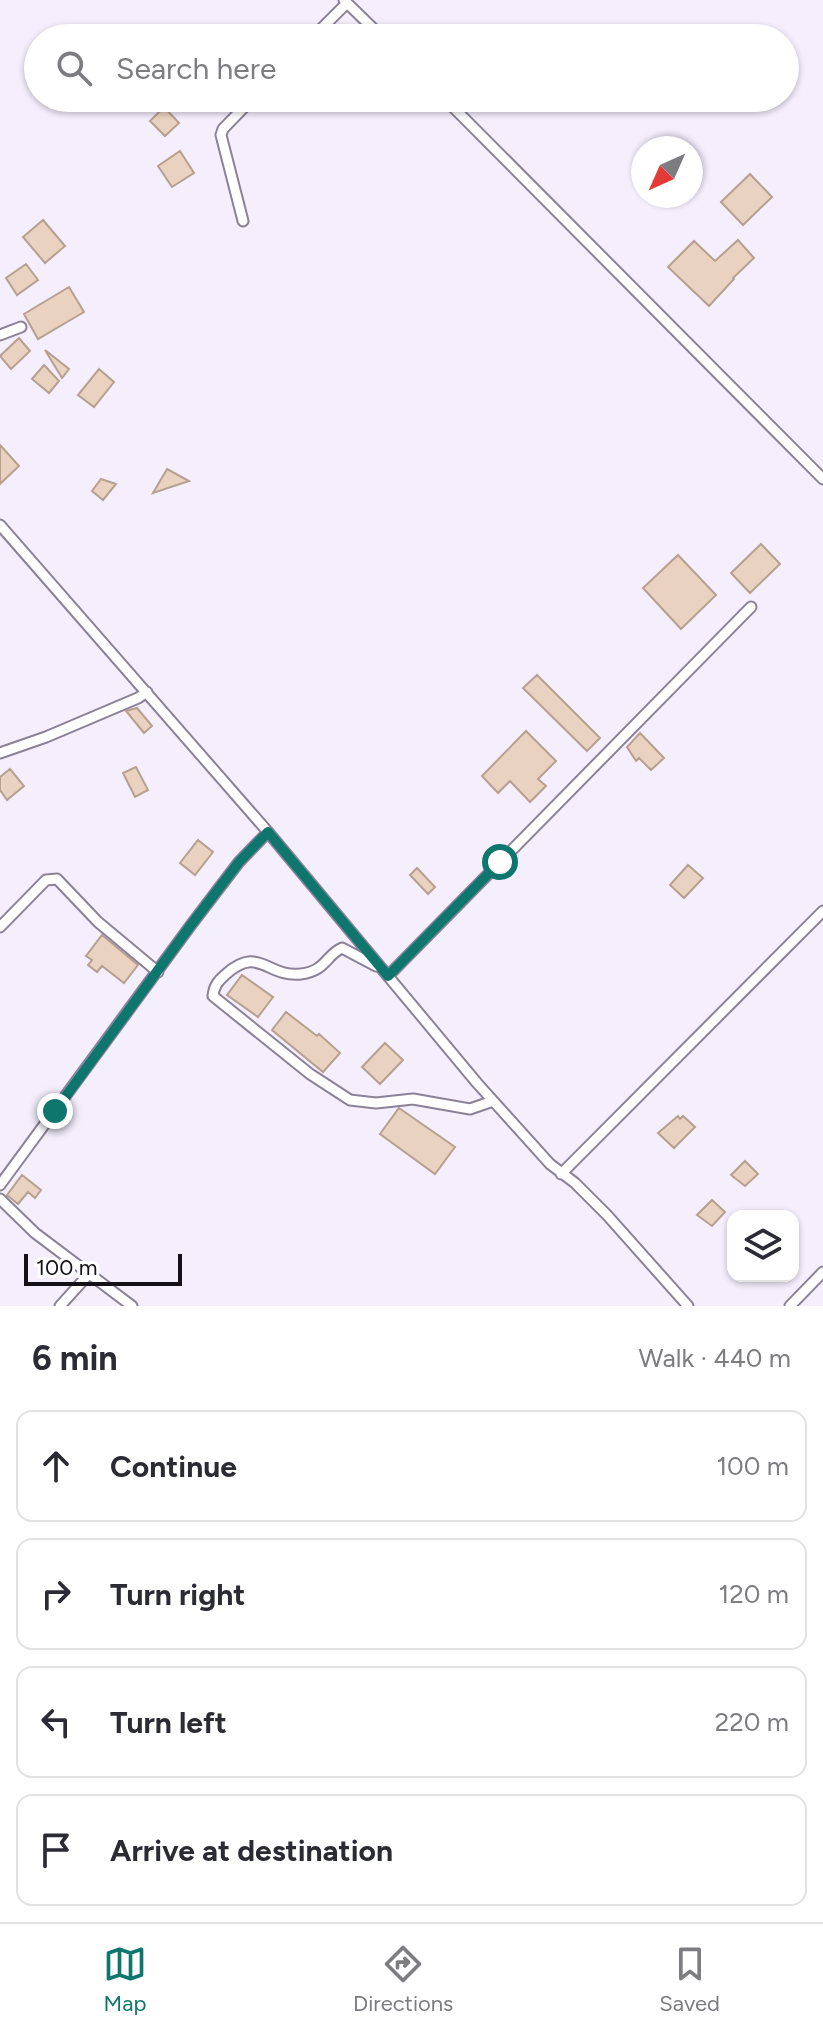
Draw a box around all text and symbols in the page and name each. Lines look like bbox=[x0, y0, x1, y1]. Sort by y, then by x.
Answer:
search box bbox=[24, 24, 799, 112]
icon: search bbox=[52, 46, 96, 90]
text: Search here bbox=[116, 50, 276, 87]
north arrow bbox=[631, 136, 703, 208]
route start bbox=[482, 844, 518, 880]
route end bbox=[37, 1093, 73, 1129]
map controls bbox=[727, 1210, 799, 1282]
button: layers bbox=[727, 1210, 799, 1282]
scale bar bbox=[24, 1250, 182, 1286]
text: 100 m bbox=[36, 1254, 97, 1281]
text: 6 min bbox=[32, 1338, 118, 1379]
text: Walk · 440 m bbox=[639, 1342, 791, 1374]
icon: ahead bbox=[34, 1444, 78, 1488]
text: Continue bbox=[110, 1448, 237, 1485]
text: 100 m bbox=[716, 1450, 789, 1482]
icon: right bbox=[34, 1572, 78, 1616]
text: Turn right bbox=[110, 1576, 245, 1613]
text: 120 m bbox=[719, 1578, 789, 1610]
icon: left bbox=[34, 1700, 78, 1744]
text: Turn left bbox=[110, 1704, 227, 1741]
text: 220 m bbox=[715, 1706, 789, 1738]
icon: arrive bbox=[34, 1828, 78, 1872]
text: Arrive at destination bbox=[110, 1832, 393, 1869]
tab: Map bbox=[103, 1942, 147, 2017]
tab: Directions bbox=[353, 1942, 453, 2017]
tab: Saved bbox=[659, 1942, 720, 2017]

